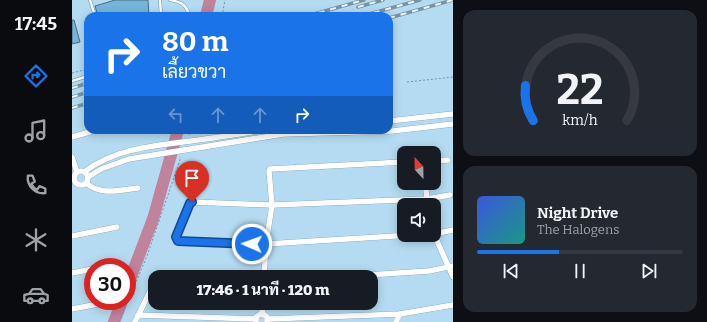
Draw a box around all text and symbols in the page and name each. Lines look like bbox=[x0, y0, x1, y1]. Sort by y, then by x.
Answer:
text: 17:45 bbox=[15, 13, 57, 35]
text: 80 m bbox=[162, 25, 228, 58]
icon: right bbox=[96, 28, 148, 80]
text: เลี้ยวขวา bbox=[162, 61, 226, 83]
icon: directions bbox=[22, 62, 50, 90]
text: 22 bbox=[557, 65, 603, 115]
icon: left bbox=[165, 104, 187, 126]
icon: ahead bbox=[207, 104, 229, 126]
icon: ahead bbox=[249, 104, 271, 126]
icon: right bbox=[291, 104, 313, 126]
text: km/h bbox=[562, 112, 598, 129]
icon: music bbox=[22, 117, 50, 145]
north arrow bbox=[397, 146, 441, 190]
map controls bbox=[397, 146, 441, 242]
pin bbox=[175, 161, 209, 202]
icon: arrive bbox=[181, 167, 203, 189]
icon: phone bbox=[22, 171, 50, 199]
button: sound bbox=[397, 198, 441, 242]
text: Night Drive bbox=[537, 204, 618, 222]
text: The Halogens bbox=[537, 222, 619, 237]
position arrow bbox=[231, 223, 273, 265]
icon: climate bbox=[22, 226, 50, 254]
speed limit sign: 30 bbox=[84, 258, 136, 310]
icon: previous bbox=[500, 260, 522, 282]
icon: pause bbox=[569, 260, 591, 282]
icon: next bbox=[638, 260, 660, 282]
icon: car bbox=[22, 281, 50, 309]
text: 17:46 · 1 นาที · 120 m bbox=[197, 281, 329, 299]

